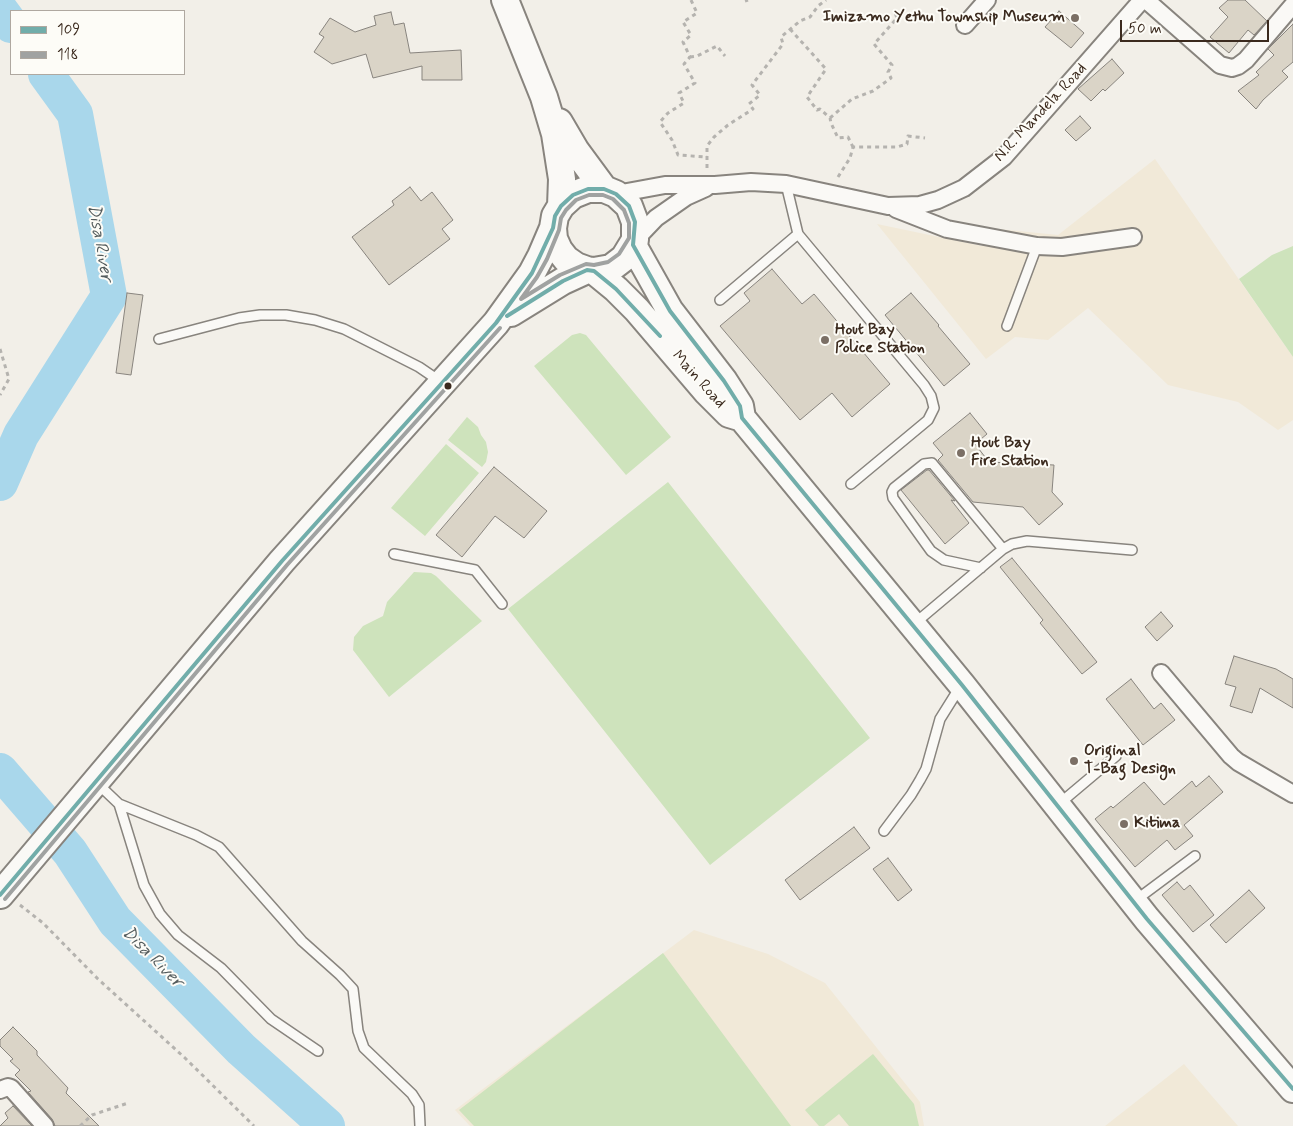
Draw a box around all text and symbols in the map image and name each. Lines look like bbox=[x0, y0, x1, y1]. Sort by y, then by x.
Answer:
place label: Imizamo Yethu Township Museum bbox=[823, 8, 1065, 28]
legend bbox=[10, 10, 185, 75]
scale bar bbox=[1123, 10, 1272, 42]
marker: Imizamo Yethu Township Museum bbox=[1069, 12, 1081, 24]
text: 50 m bbox=[1128, 19, 1162, 39]
text: 109 bbox=[57, 20, 80, 40]
text: 118 bbox=[57, 45, 78, 65]
street label: N.R. Mandela Road bbox=[990, 60, 1092, 166]
water label: Disa River bbox=[82, 203, 116, 283]
place label: Hout Bay Police Station bbox=[835, 321, 925, 359]
marker: Hout Bay Police Station bbox=[819, 334, 831, 346]
street label: Main Road bbox=[667, 347, 729, 413]
unlabelled marker bbox=[443, 381, 453, 391]
place label: Hout Bay Fire Station bbox=[971, 434, 1048, 472]
marker: Hout Bay Fire Station bbox=[955, 447, 967, 459]
place label: Original T-Bag Design bbox=[1084, 742, 1176, 780]
marker: Original T-Bag Design bbox=[1068, 755, 1080, 767]
place label: Kitima bbox=[1134, 814, 1180, 834]
marker: Kitima bbox=[1118, 818, 1130, 830]
water label: Disa River bbox=[117, 923, 187, 993]

